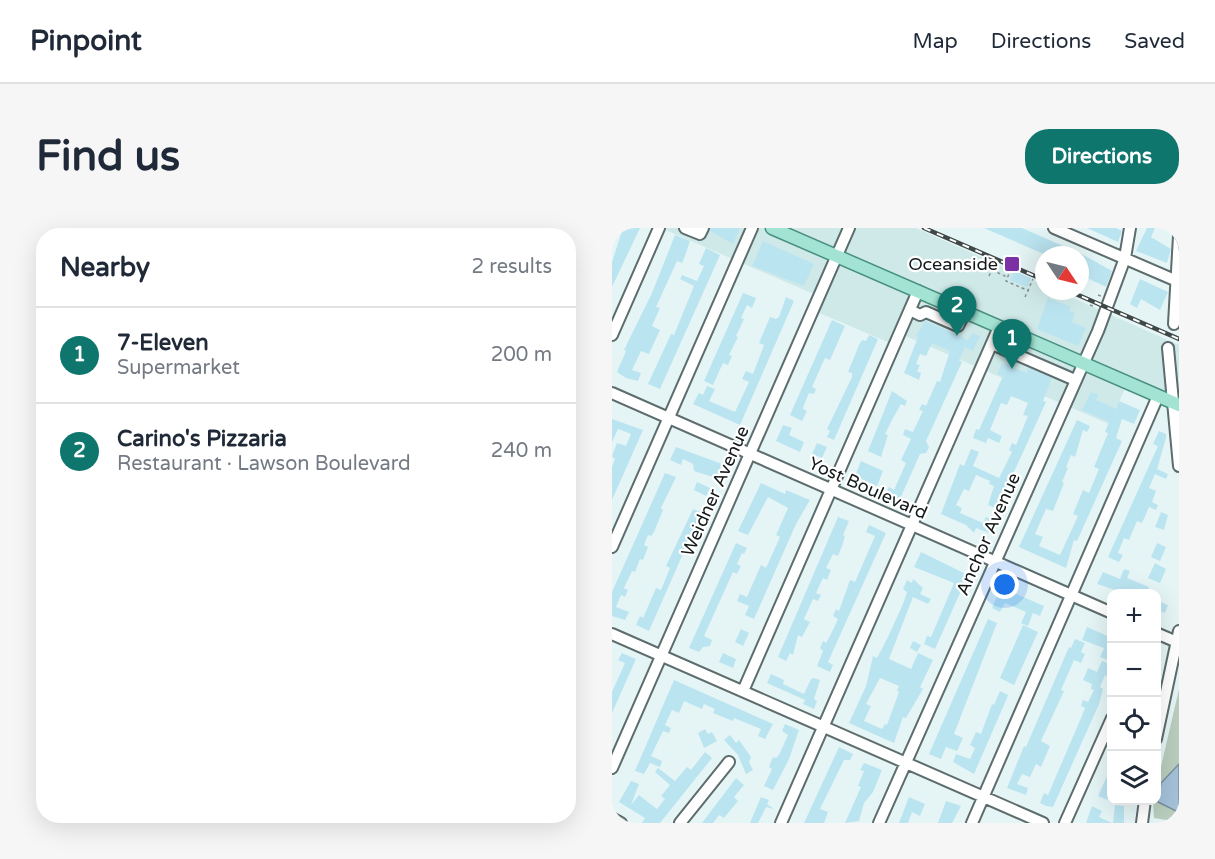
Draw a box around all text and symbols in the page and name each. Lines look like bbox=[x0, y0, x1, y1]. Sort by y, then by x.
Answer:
text: Pinpoint bbox=[30, 24, 142, 58]
text: Map bbox=[912, 29, 958, 54]
text: Directions bbox=[991, 29, 1091, 54]
text: Saved bbox=[1124, 29, 1185, 54]
button: Directions bbox=[1025, 129, 1179, 184]
text: Find us bbox=[36, 131, 180, 182]
north arrow bbox=[1035, 246, 1089, 300]
text: Nearby bbox=[60, 252, 150, 283]
place label: Oceanside bbox=[908, 253, 998, 275]
text: 2 results bbox=[472, 255, 552, 279]
marker: Oceanside bbox=[1003, 255, 1021, 273]
pin: 2 bbox=[938, 286, 976, 336]
pin: 1 bbox=[992, 320, 1032, 369]
text: 7-Eleven bbox=[117, 330, 209, 356]
text: 1 bbox=[73, 343, 86, 367]
text: 200 m bbox=[491, 343, 552, 367]
text: Supermarket bbox=[117, 356, 240, 380]
street label: Weidner Avenue bbox=[676, 422, 754, 560]
text: Carino's Pizzaria bbox=[117, 426, 287, 452]
text: 2 bbox=[73, 439, 86, 463]
text: 240 m bbox=[491, 439, 552, 463]
text: Restaurant · Lawson Boulevard bbox=[117, 452, 411, 476]
street label: Yost Boulevard bbox=[805, 452, 931, 524]
street label: Anchor Avenue bbox=[951, 469, 1025, 599]
your location bbox=[990, 570, 1019, 599]
map controls bbox=[1107, 589, 1161, 805]
button: + bbox=[1107, 589, 1161, 643]
button: − bbox=[1107, 643, 1161, 697]
button: locate bbox=[1107, 697, 1161, 751]
button: layers bbox=[1107, 751, 1161, 805]

